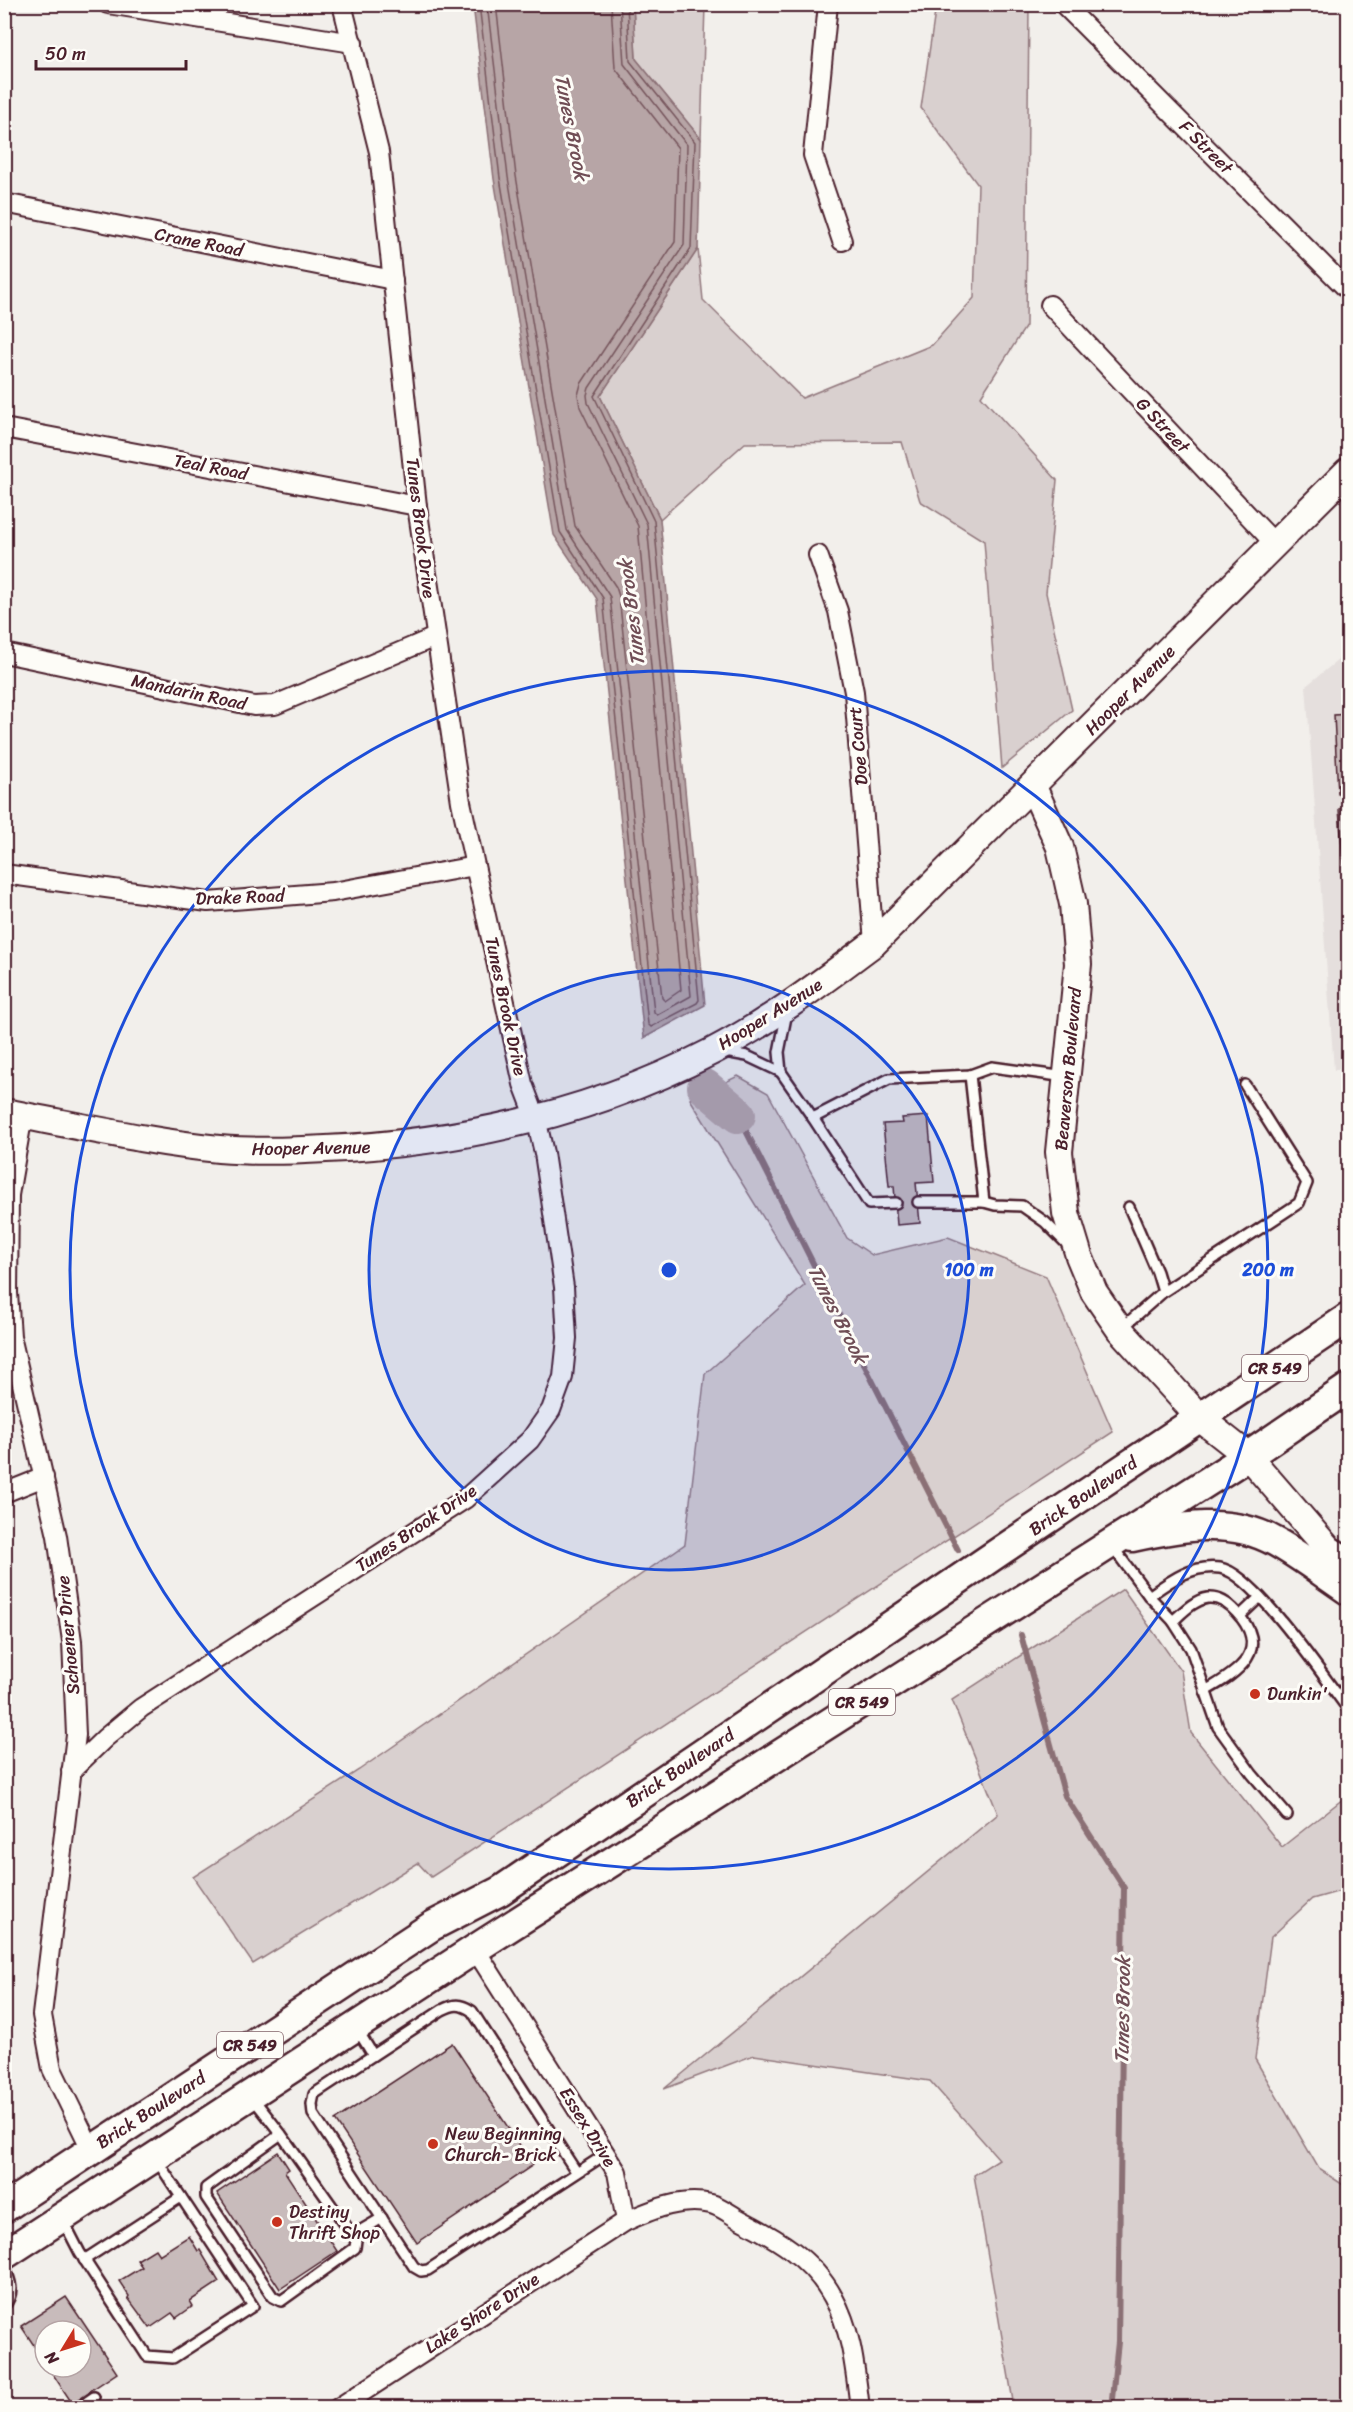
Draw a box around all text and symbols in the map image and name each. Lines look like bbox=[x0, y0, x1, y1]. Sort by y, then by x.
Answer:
scale bar bbox=[36, 33, 186, 71]
text: 50 m bbox=[45, 38, 86, 70]
water label: Tunes Brook bbox=[544, 71, 599, 185]
street label: F Street bbox=[1171, 112, 1241, 182]
street label: Crane Road bbox=[152, 218, 248, 267]
street label: G Street bbox=[1128, 389, 1198, 461]
street label: Teal Road bbox=[171, 444, 252, 490]
street label: Tunes Brook Drive bbox=[397, 456, 446, 600]
water label: Tunes Brook bbox=[607, 555, 655, 668]
street label: Hooper Avenue bbox=[1077, 636, 1184, 743]
street label: Mandarin Road bbox=[128, 664, 251, 720]
street label: Doe Court bbox=[839, 705, 877, 787]
street label: Drake Road bbox=[195, 879, 287, 915]
street label: Tunes Brook Drive bbox=[476, 934, 536, 1079]
street label: Hooper Avenue bbox=[711, 969, 829, 1059]
street label: Beaverson Boulevard bbox=[1045, 985, 1091, 1152]
street label: Hooper Avenue bbox=[251, 1131, 371, 1165]
text: 100 m bbox=[945, 1254, 994, 1286]
text: 200 m bbox=[1241, 1254, 1294, 1286]
water label: Tunes Brook bbox=[798, 1259, 879, 1372]
centre of rings bbox=[659, 1260, 679, 1280]
road number: CR 549 bbox=[1242, 1355, 1308, 1381]
street label: Brick Boulevard bbox=[1022, 1447, 1145, 1544]
street label: Tunes Brook Drive bbox=[348, 1475, 484, 1581]
street label: Schoener Drive bbox=[47, 1574, 89, 1696]
place label: Dunkin' bbox=[1267, 1678, 1328, 1710]
marker: Dunkin' bbox=[1248, 1687, 1262, 1701]
road number: CR 549 bbox=[829, 1689, 895, 1715]
street label: Brick Boulevard bbox=[619, 1719, 742, 1816]
water label: Tunes Brook bbox=[1104, 1954, 1141, 2064]
road number: CR 549 bbox=[217, 2032, 283, 2058]
street label: Brick Boulevard bbox=[89, 2061, 214, 2158]
street label: Essex Drive bbox=[551, 2080, 626, 2174]
place label: New Beginning Church- Brick bbox=[445, 2118, 562, 2171]
marker: New Beginning Church- Brick bbox=[426, 2137, 440, 2151]
place label: Destiny Thrift Shop bbox=[289, 2196, 381, 2249]
marker: Destiny Thrift Shop bbox=[270, 2215, 284, 2229]
street label: Lake Shore Drive bbox=[418, 2263, 546, 2362]
north arrow bbox=[33, 2319, 93, 2379]
text: N bbox=[36, 2344, 67, 2372]

